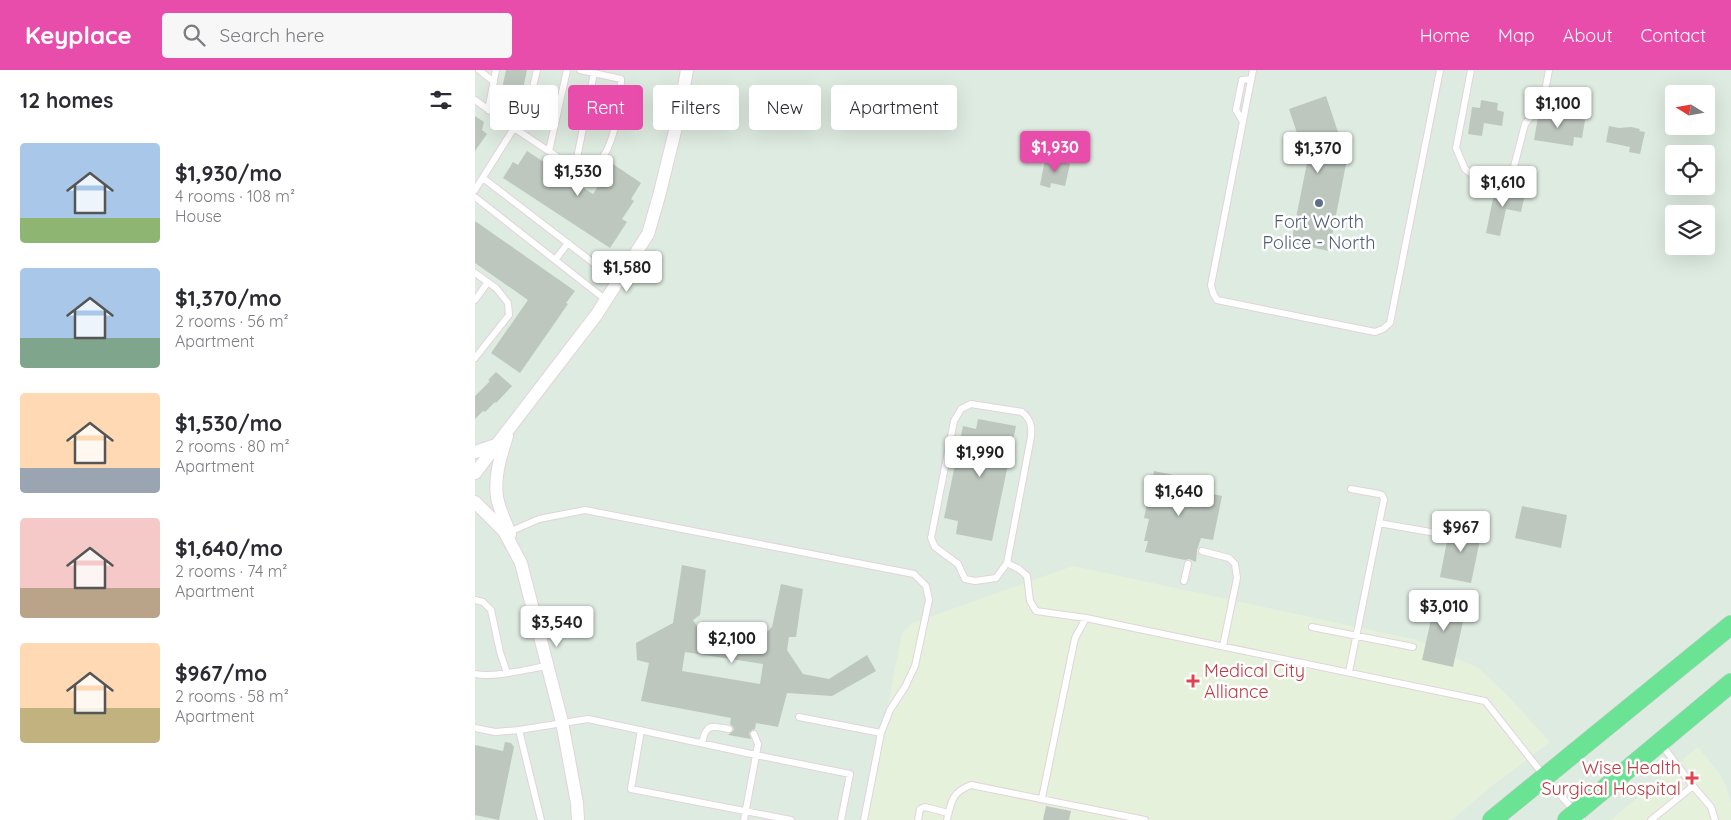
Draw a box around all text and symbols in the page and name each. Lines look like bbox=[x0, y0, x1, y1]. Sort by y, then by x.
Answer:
search box bbox=[162, 13, 512, 58]
text: Keyplace bbox=[25, 20, 132, 50]
icon: search bbox=[180, 21, 208, 49]
text: Search here bbox=[220, 23, 325, 47]
text: Home bbox=[1420, 24, 1470, 47]
text: Map bbox=[1498, 24, 1535, 47]
text: About bbox=[1563, 24, 1613, 47]
text: Contact bbox=[1641, 24, 1706, 47]
chip: Buy bbox=[490, 85, 558, 130]
chip: Rent bbox=[568, 85, 643, 130]
chip: Filters bbox=[653, 85, 739, 130]
chip: New bbox=[749, 85, 821, 130]
chip: Apartment bbox=[831, 85, 957, 130]
north arrow bbox=[1665, 85, 1715, 135]
map controls bbox=[1665, 85, 1715, 255]
icon: filters bbox=[427, 86, 455, 114]
text: 12 homes bbox=[20, 87, 113, 113]
pin: $1,100 bbox=[1517, 87, 1599, 129]
text: $1,100 bbox=[1536, 93, 1580, 113]
pin: $1,930 bbox=[1014, 131, 1096, 173]
pin: $1,370 bbox=[1277, 132, 1359, 174]
text: $1,930 bbox=[1031, 137, 1079, 157]
text: $1,370 bbox=[1294, 138, 1342, 158]
button: locate bbox=[1665, 145, 1715, 195]
pin: $1,530 bbox=[537, 154, 619, 197]
text: $1,930/mo bbox=[175, 160, 282, 186]
text: $1,530 bbox=[554, 161, 602, 181]
icon: home bbox=[60, 163, 120, 223]
pin: $1,610 bbox=[1462, 166, 1544, 208]
text: $1,610 bbox=[1481, 172, 1525, 192]
text: 4 rooms · 108 m² bbox=[175, 186, 295, 206]
marker: Fort Worth Police - North bbox=[1313, 197, 1325, 209]
button: layers bbox=[1665, 205, 1715, 255]
text: House bbox=[175, 206, 222, 226]
place label: Fort Worth Police - North bbox=[1263, 210, 1376, 254]
pin: $1,580 bbox=[586, 250, 668, 293]
text: $1,580 bbox=[603, 257, 651, 277]
text: $1,370/mo bbox=[175, 285, 282, 311]
icon: home bbox=[60, 288, 120, 348]
text: 2 rooms · 56 m² bbox=[175, 311, 289, 331]
text: Apartment bbox=[175, 331, 255, 351]
text: $1,530/mo bbox=[175, 410, 282, 436]
icon: home bbox=[60, 413, 120, 473]
text: 2 rooms · 80 m² bbox=[175, 436, 290, 456]
pin: $1,990 bbox=[939, 436, 1021, 478]
text: $1,990 bbox=[956, 442, 1004, 462]
text: Apartment bbox=[175, 456, 255, 476]
pin: $1,640 bbox=[1138, 474, 1220, 517]
text: $1,640 bbox=[1155, 481, 1203, 501]
pin: $967 bbox=[1431, 510, 1491, 553]
text: $967 bbox=[1443, 517, 1479, 537]
text: $1,640/mo bbox=[175, 535, 283, 561]
icon: home bbox=[60, 538, 120, 598]
text: 2 rooms · 74 m² bbox=[175, 561, 287, 581]
text: Apartment bbox=[175, 581, 255, 601]
pin: $3,010 bbox=[1403, 590, 1485, 632]
text: $3,010 bbox=[1420, 596, 1468, 616]
pin: $3,540 bbox=[516, 606, 598, 648]
text: $3,540 bbox=[532, 612, 583, 632]
pin: $2,100 bbox=[691, 622, 773, 664]
text: $2,100 bbox=[708, 628, 756, 648]
place label: Medical City Alliance bbox=[1204, 659, 1305, 703]
text: $967/mo bbox=[175, 660, 267, 686]
icon: home bbox=[60, 663, 120, 723]
marker: Medical City Alliance bbox=[1186, 674, 1200, 688]
text: 2 rooms · 58 m² bbox=[175, 686, 289, 706]
text: Apartment bbox=[175, 706, 255, 726]
place label: Wise Health Surgical Hospital bbox=[1541, 756, 1681, 800]
marker: Wise Health Surgical Hospital bbox=[1685, 771, 1699, 785]

